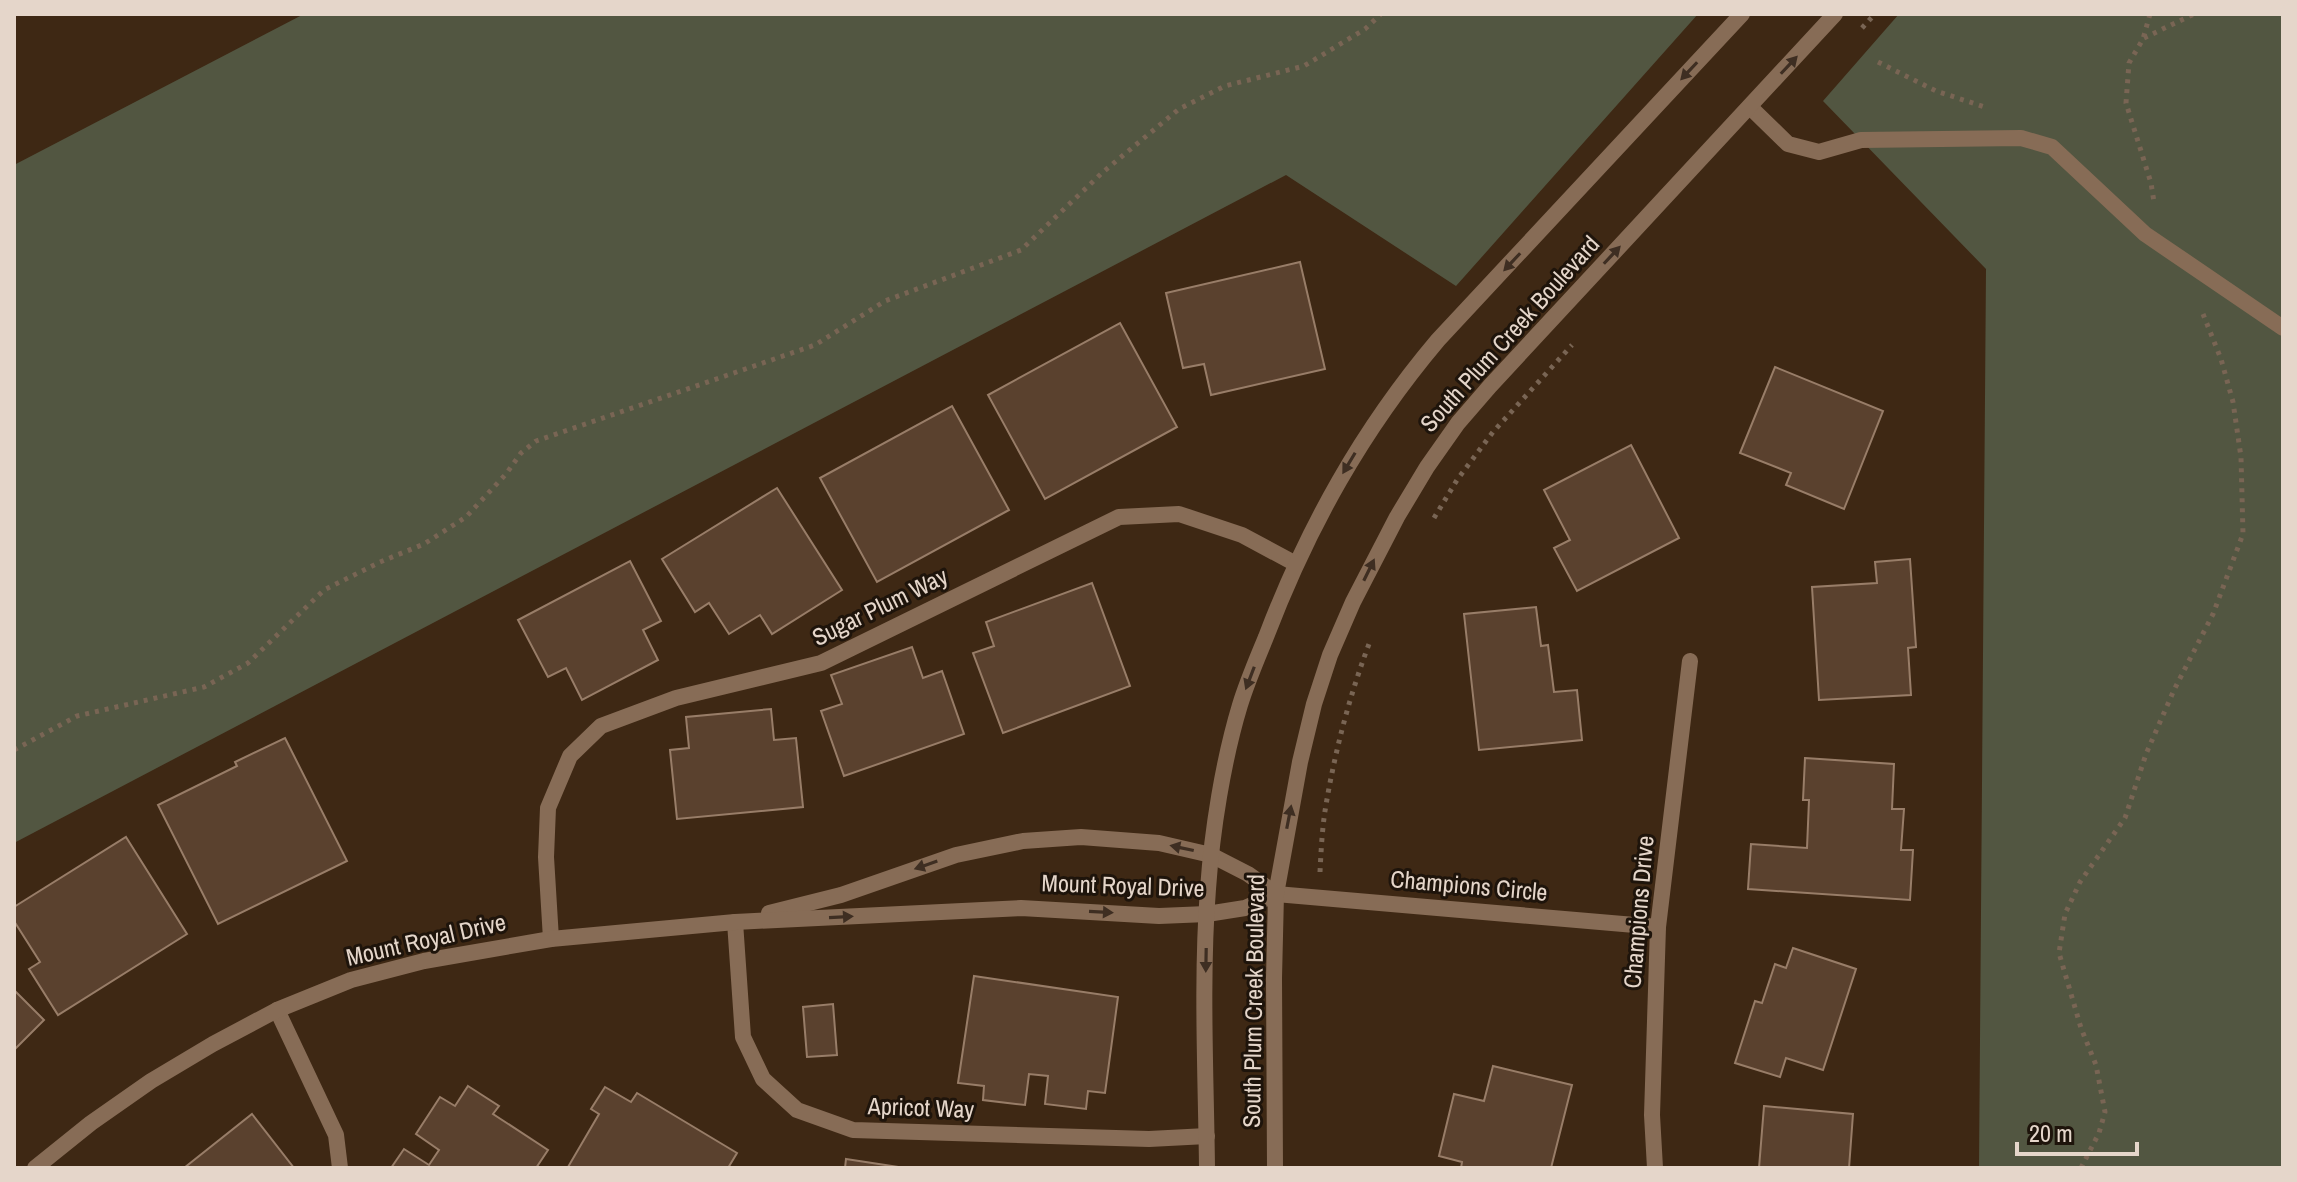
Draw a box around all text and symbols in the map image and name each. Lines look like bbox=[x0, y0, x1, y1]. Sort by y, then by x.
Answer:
one-way arrow bbox=[1779, 56, 1797, 75]
one-way arrow bbox=[1681, 61, 1699, 80]
street label: South Plum Creek Boulevard bbox=[1412, 228, 1606, 438]
one-way arrow bbox=[1602, 246, 1620, 265]
one-way arrow bbox=[1504, 252, 1522, 271]
one-way arrow bbox=[1343, 452, 1357, 474]
street label: Sugar Plum Way bbox=[807, 559, 953, 653]
one-way arrow bbox=[1362, 559, 1376, 582]
one-way arrow bbox=[1243, 666, 1256, 690]
one-way arrow bbox=[1284, 804, 1296, 829]
street label: Champions Drive bbox=[1615, 834, 1661, 990]
one-way arrow bbox=[1169, 841, 1194, 854]
one-way arrow bbox=[914, 859, 938, 872]
street label: Champions Circle bbox=[1389, 862, 1549, 908]
street label: Mount Royal Drive bbox=[1041, 866, 1205, 904]
street label: South Plum Creek Boulevard bbox=[1235, 874, 1271, 1128]
street label: Mount Royal Drive bbox=[343, 905, 509, 973]
one-way arrow bbox=[1089, 906, 1114, 919]
one-way arrow bbox=[829, 910, 854, 923]
one-way arrow bbox=[1200, 948, 1213, 973]
street label: Apricot Way bbox=[866, 1089, 975, 1125]
scale bar bbox=[2017, 1106, 2137, 1156]
text: 20 m bbox=[2029, 1117, 2073, 1149]

